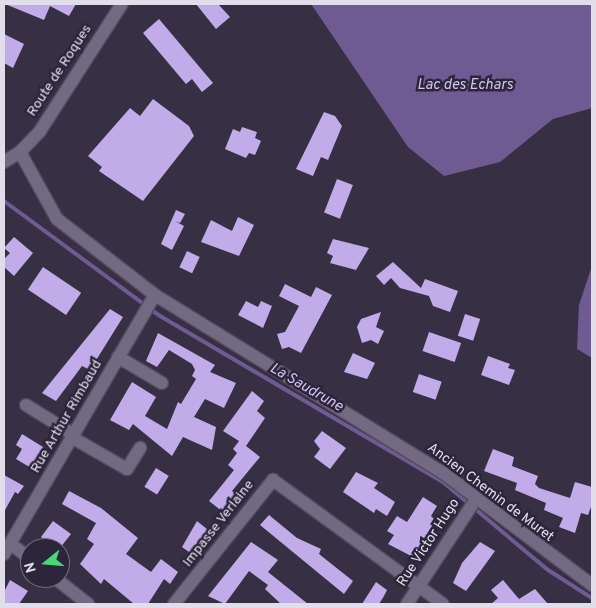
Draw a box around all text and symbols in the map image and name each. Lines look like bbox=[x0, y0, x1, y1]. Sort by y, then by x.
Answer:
street label: Route de Roques bbox=[24, 22, 96, 120]
water label: Lac des Echars bbox=[417, 77, 513, 95]
street label: Rue Arthur Rimbaud bbox=[28, 357, 106, 477]
water label: La Saudrune bbox=[266, 360, 346, 416]
street label: Ancien Chemin de Muret bbox=[423, 440, 557, 546]
street label: Impasse Verlaine bbox=[180, 477, 258, 571]
street label: Rue Victor Hugo bbox=[394, 496, 464, 590]
north arrow bbox=[20, 538, 70, 588]
text: N bbox=[22, 560, 41, 575]

